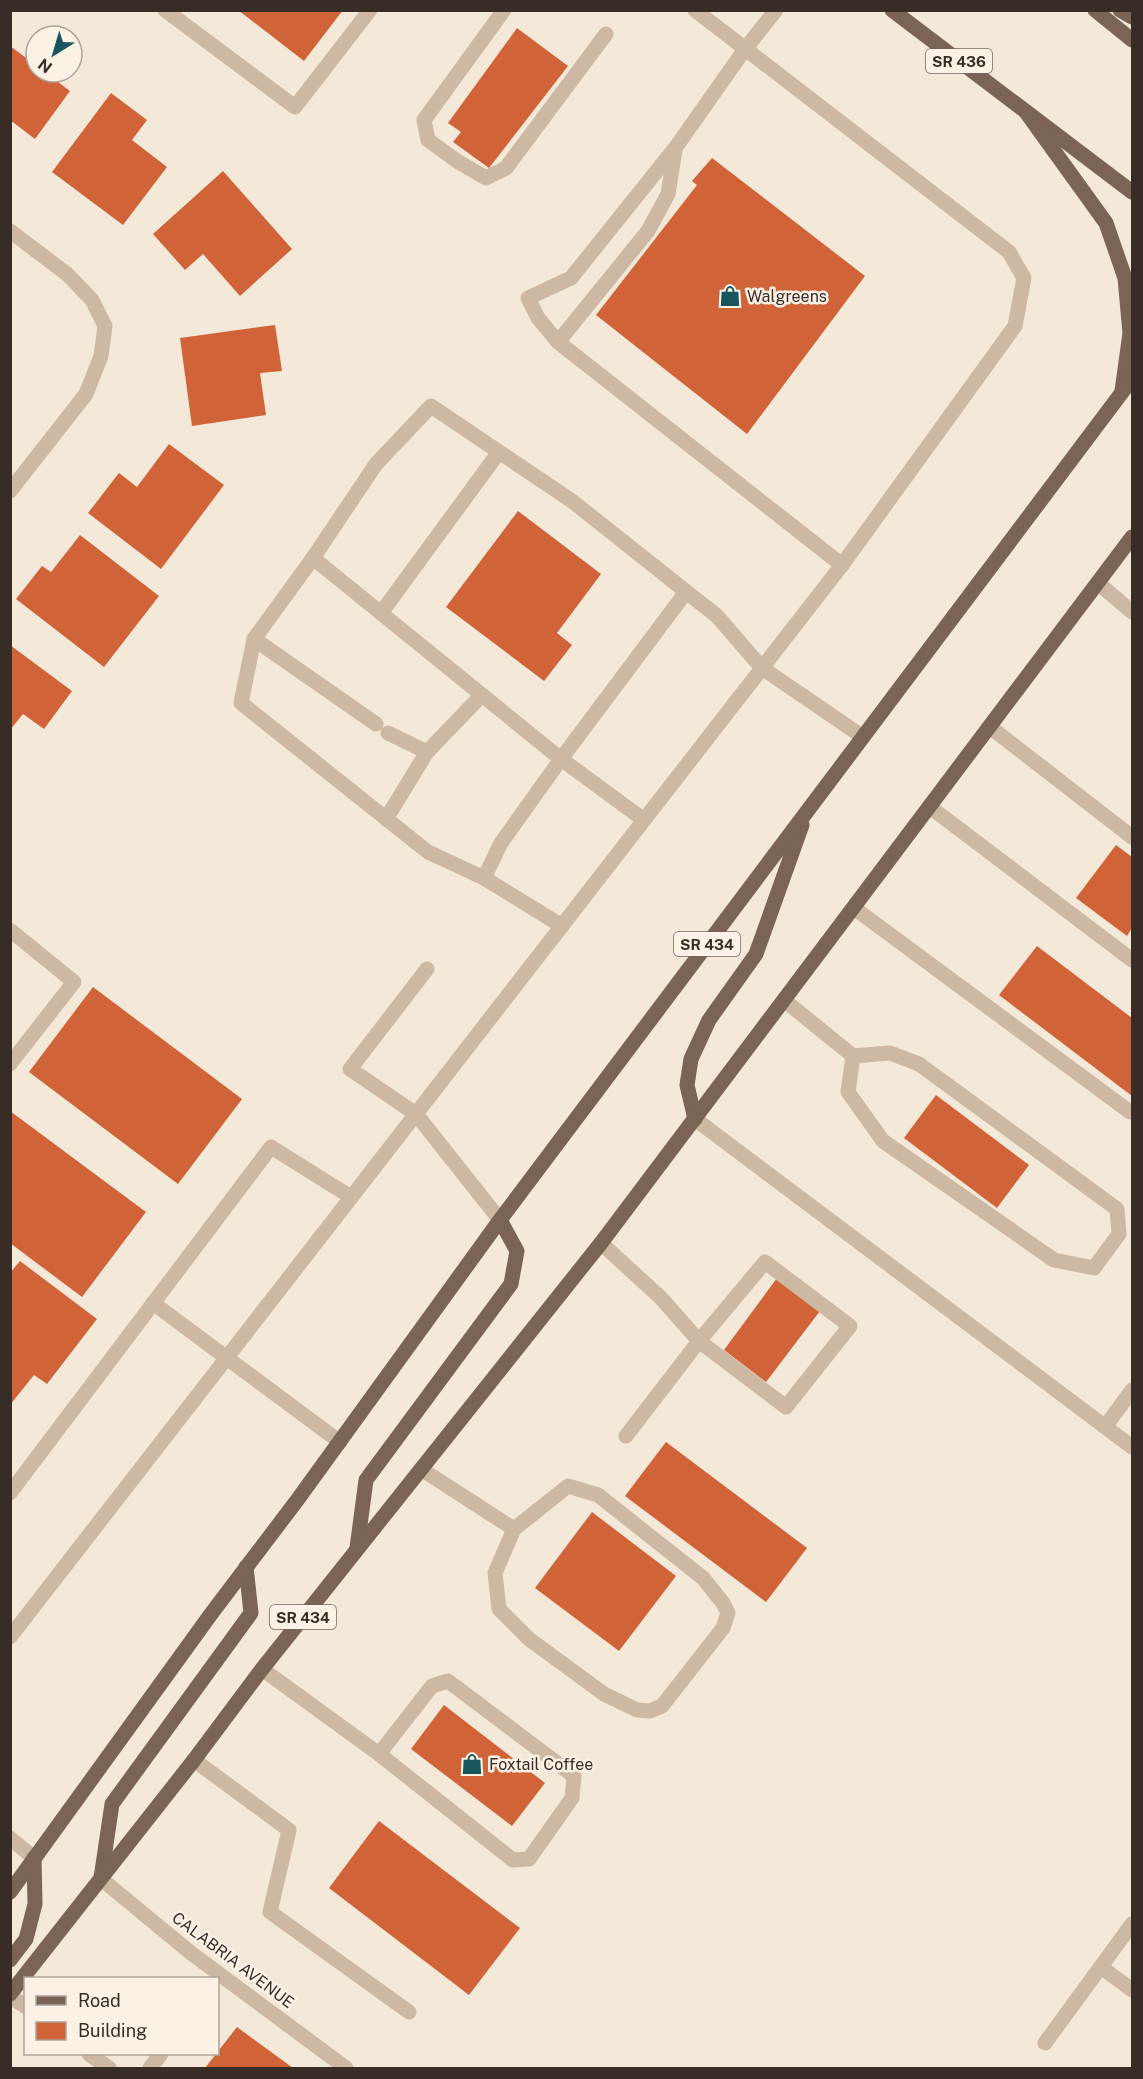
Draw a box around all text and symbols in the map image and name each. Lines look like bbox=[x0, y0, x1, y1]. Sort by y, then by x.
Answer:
north arrow bbox=[24, 24, 84, 84]
road number: SR 436 bbox=[926, 49, 992, 73]
text: N bbox=[35, 54, 56, 77]
shop icon: Walgreens bbox=[718, 284, 742, 308]
place label: Walgreens bbox=[747, 287, 827, 306]
road number: SR 434 bbox=[674, 932, 740, 956]
road number: SR 434 bbox=[270, 1605, 336, 1629]
shop icon: Foxtail Coffee bbox=[460, 1752, 484, 1776]
place label: Foxtail Coffee bbox=[489, 1755, 593, 1774]
street label: CALABRIA AVENUE bbox=[168, 1908, 298, 2012]
legend bbox=[24, 1977, 219, 2055]
text: Road bbox=[78, 1990, 121, 2011]
text: Building bbox=[78, 2020, 147, 2041]

